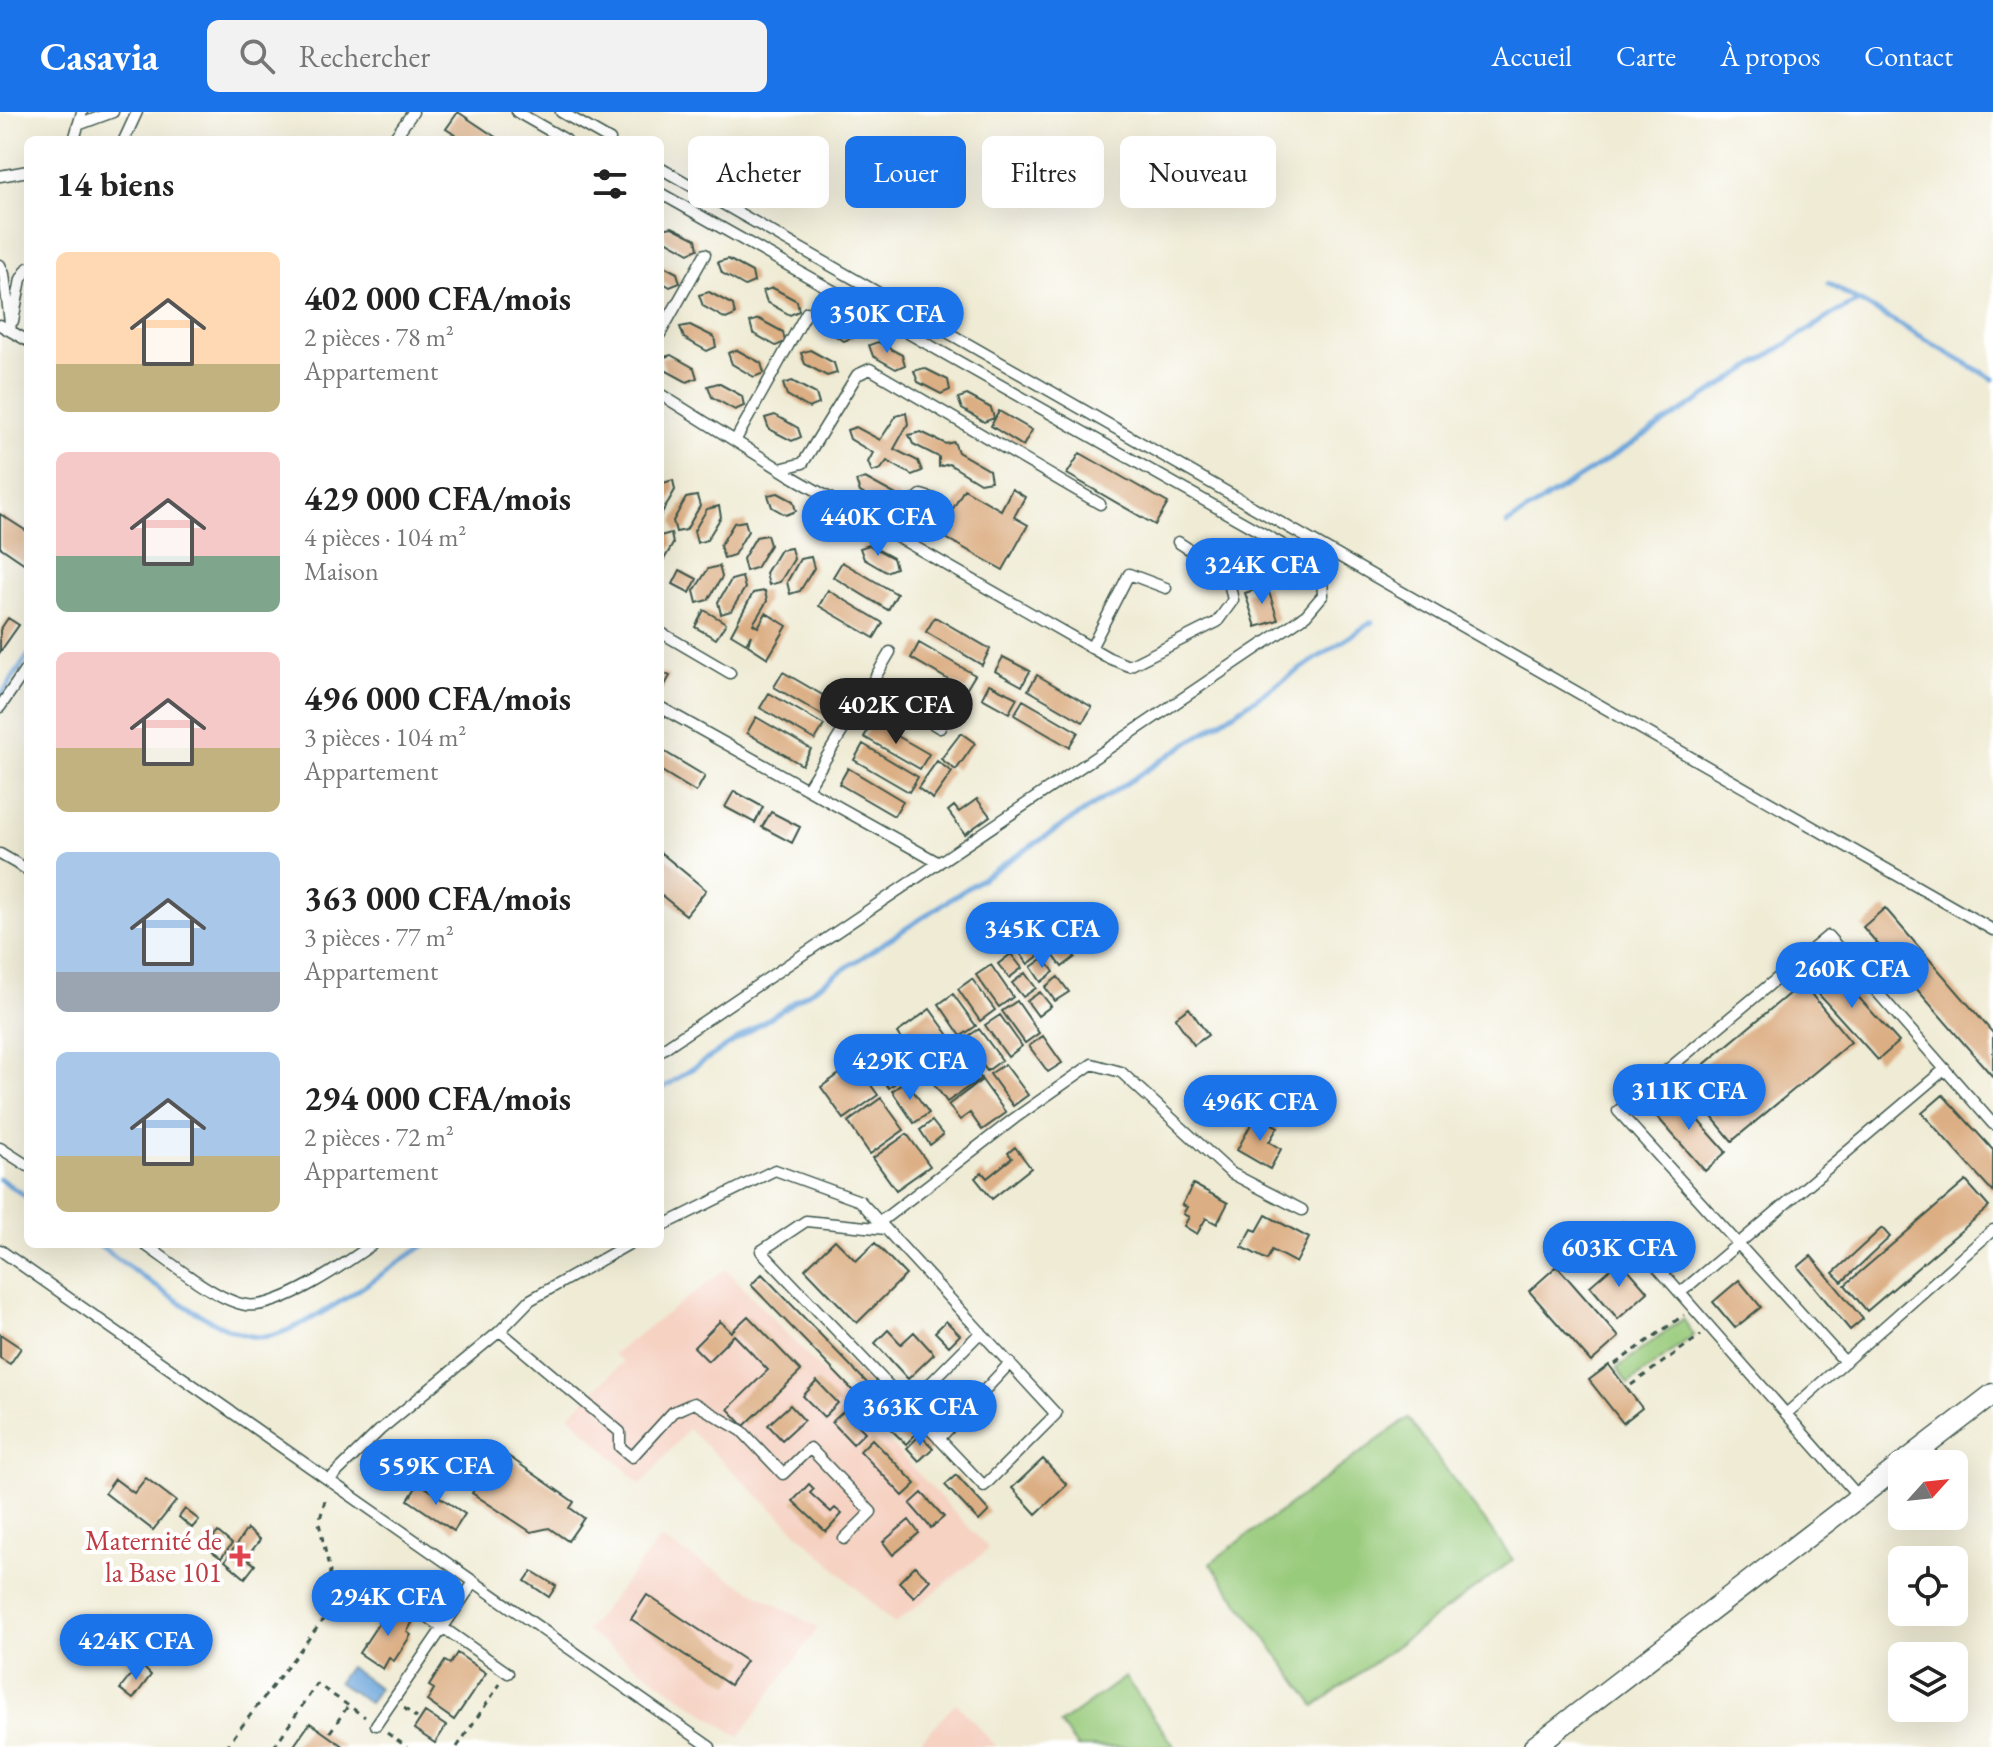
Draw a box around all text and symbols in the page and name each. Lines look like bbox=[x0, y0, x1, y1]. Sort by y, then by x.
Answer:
search box bbox=[207, 20, 767, 92]
text: Casavia bbox=[40, 32, 159, 81]
icon: search bbox=[235, 34, 279, 78]
text: Rechercher bbox=[299, 37, 430, 76]
text: Accueil bbox=[1491, 38, 1572, 74]
text: Carte bbox=[1616, 38, 1676, 74]
text: À propos bbox=[1720, 38, 1820, 74]
text: Contact bbox=[1864, 38, 1953, 74]
chip: Acheter bbox=[688, 136, 829, 208]
chip: Louer bbox=[845, 136, 966, 208]
chip: Filtres bbox=[982, 136, 1104, 208]
chip: Nouveau bbox=[1120, 136, 1276, 208]
text: 14 biens bbox=[56, 162, 174, 206]
icon: filters bbox=[588, 162, 632, 206]
text: 402 000 CFA/mois bbox=[304, 276, 571, 320]
icon: home bbox=[120, 284, 216, 380]
pin: 350K CFA bbox=[804, 287, 970, 355]
text: 350K CFA bbox=[829, 296, 945, 330]
text: 2 pièces · 78 m² bbox=[304, 320, 454, 354]
text: Appartement bbox=[304, 354, 438, 388]
text: 429 000 CFA/mois bbox=[304, 476, 571, 520]
icon: home bbox=[120, 484, 216, 580]
pin: 440K CFA bbox=[795, 490, 961, 558]
text: 440K CFA bbox=[820, 499, 936, 533]
text: 4 pièces · 104 m² bbox=[304, 520, 466, 554]
pin: 324K CFA bbox=[1179, 538, 1345, 606]
text: 324K CFA bbox=[1204, 547, 1320, 581]
text: Maison bbox=[304, 554, 379, 588]
text: 496 000 CFA/mois bbox=[304, 676, 571, 720]
pin: 402K CFA bbox=[813, 678, 979, 746]
icon: home bbox=[120, 684, 216, 780]
text: 402K CFA bbox=[838, 687, 954, 721]
text: 3 pièces · 104 m² bbox=[304, 720, 466, 754]
text: Appartement bbox=[304, 754, 438, 788]
text: 363 000 CFA/mois bbox=[304, 876, 571, 920]
icon: home bbox=[120, 884, 216, 980]
pin: 345K CFA bbox=[959, 902, 1125, 970]
text: 345K CFA bbox=[984, 911, 1100, 945]
text: 3 pièces · 77 m² bbox=[304, 920, 454, 954]
pin: 260K CFA bbox=[1769, 942, 1935, 1010]
text: 260K CFA bbox=[1794, 951, 1910, 985]
text: Appartement bbox=[304, 954, 438, 988]
pin: 429K CFA bbox=[827, 1034, 993, 1102]
text: 429K CFA bbox=[852, 1043, 968, 1077]
pin: 311K CFA bbox=[1606, 1064, 1772, 1132]
text: 311K CFA bbox=[1631, 1073, 1747, 1107]
pin: 496K CFA bbox=[1177, 1075, 1343, 1143]
text: 294 000 CFA/mois bbox=[304, 1076, 571, 1120]
icon: home bbox=[120, 1084, 216, 1180]
text: 496K CFA bbox=[1202, 1084, 1318, 1118]
text: 2 pièces · 72 m² bbox=[304, 1120, 454, 1154]
text: Appartement bbox=[304, 1154, 438, 1188]
pin: 603K CFA bbox=[1536, 1221, 1702, 1289]
text: 603K CFA bbox=[1561, 1230, 1677, 1264]
pin: 363K CFA bbox=[837, 1380, 1003, 1448]
text: 363K CFA bbox=[862, 1389, 978, 1423]
pin: 559K CFA bbox=[353, 1439, 519, 1507]
text: 559K CFA bbox=[378, 1448, 494, 1482]
north arrow bbox=[1888, 1450, 1968, 1530]
map controls bbox=[1888, 1450, 1968, 1722]
place label: Maternité de la Base 101 bbox=[85, 1522, 222, 1590]
marker: Maternité de la Base 101 bbox=[229, 1545, 251, 1567]
button: locate bbox=[1888, 1546, 1968, 1626]
pin: 294K CFA bbox=[305, 1570, 471, 1638]
text: 294K CFA bbox=[330, 1579, 446, 1613]
pin: 424K CFA bbox=[53, 1614, 219, 1682]
text: 424K CFA bbox=[78, 1623, 194, 1657]
button: layers bbox=[1888, 1642, 1968, 1722]

